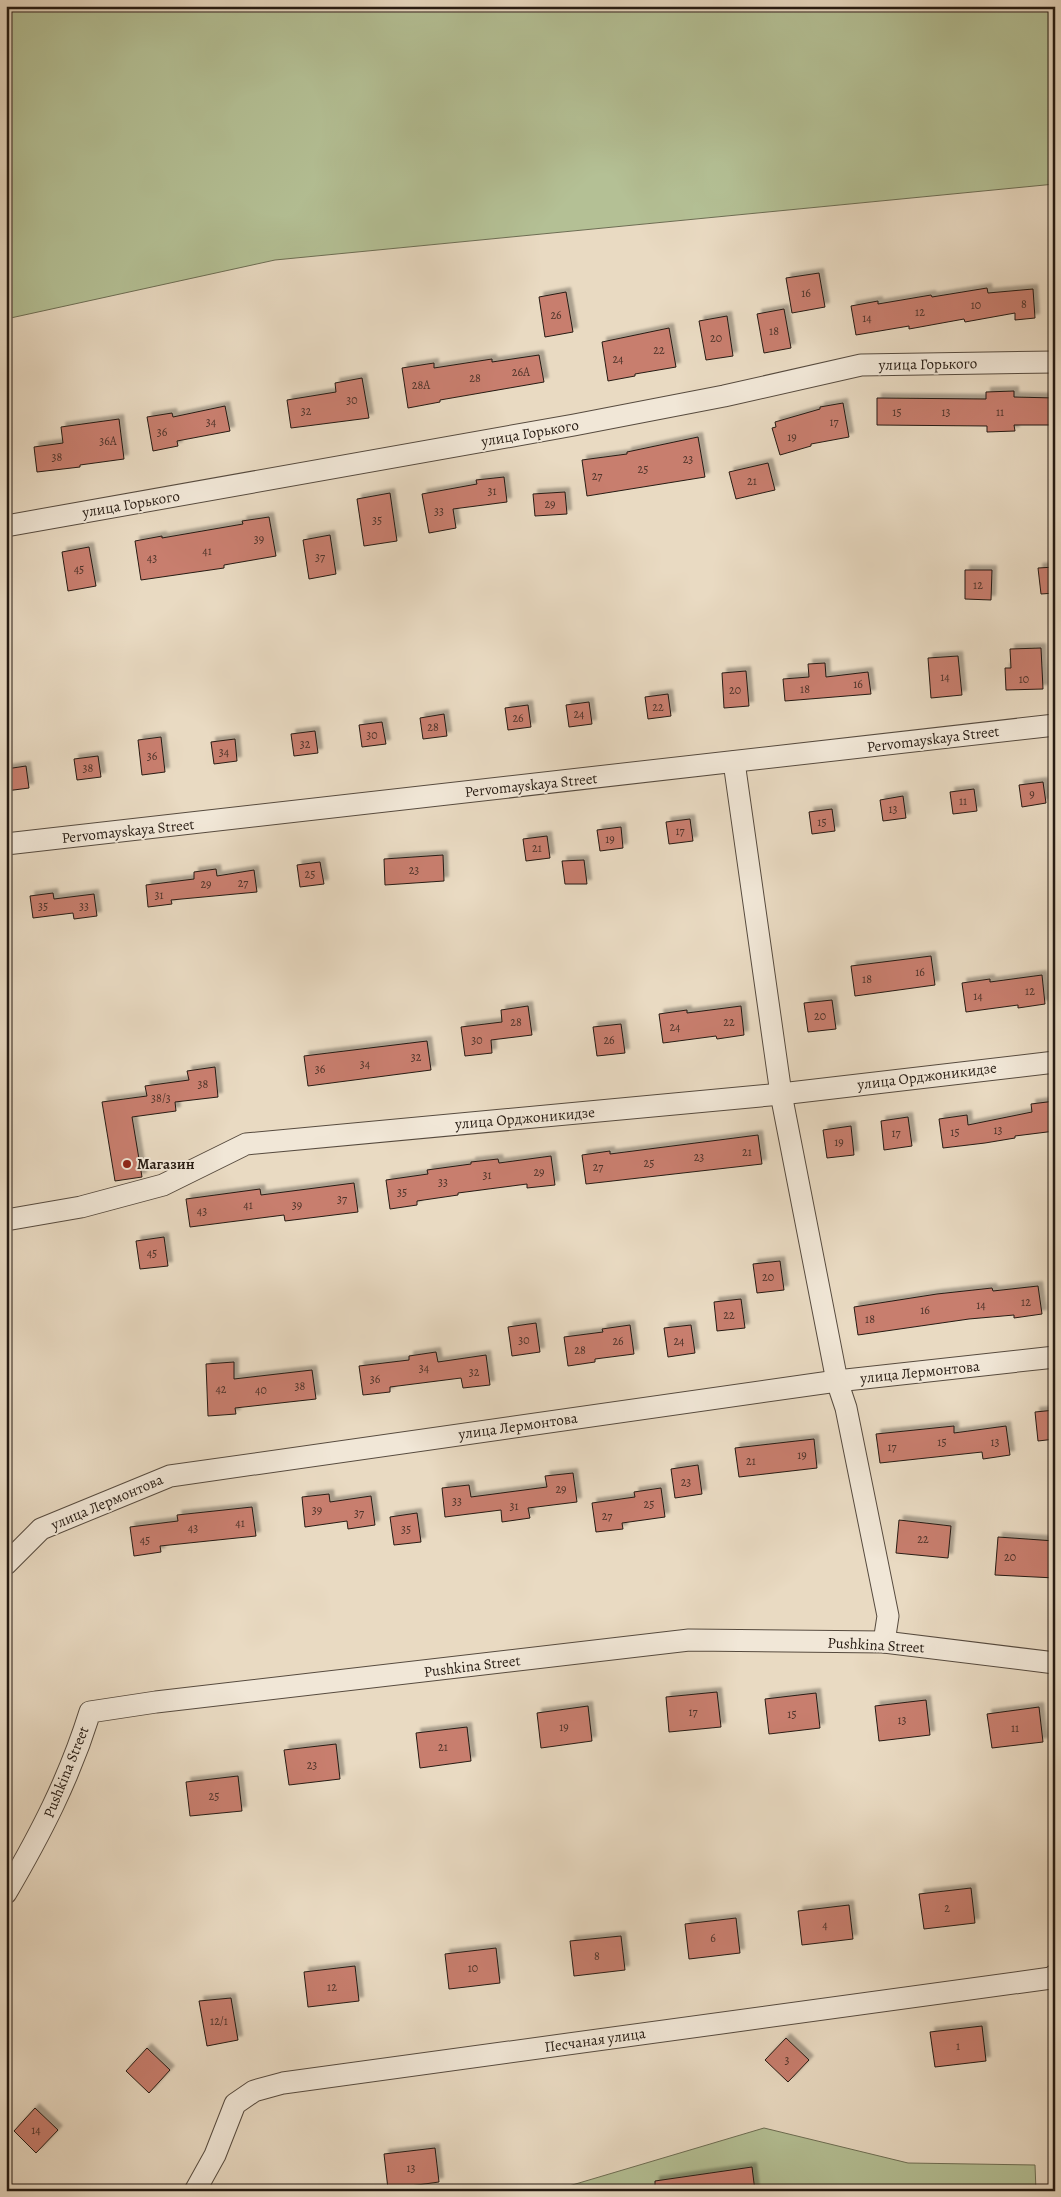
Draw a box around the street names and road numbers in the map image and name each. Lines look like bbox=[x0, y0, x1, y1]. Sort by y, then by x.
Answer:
street label: улица Горького bbox=[878, 353, 977, 375]
street label: улица Горького bbox=[479, 415, 580, 452]
street label: улица Горького bbox=[80, 486, 181, 523]
street label: Pervomayskaya Street bbox=[866, 721, 1000, 757]
street label: Pervomayskaya Street bbox=[464, 768, 598, 802]
street label: Pervomayskaya Street bbox=[61, 814, 195, 848]
street label: улица Орджоникидзе bbox=[855, 1058, 998, 1095]
street label: улица Орджоникидзе bbox=[453, 1102, 596, 1134]
street label: улица Лермонтова bbox=[858, 1356, 981, 1388]
street label: улица Лермонтова bbox=[456, 1408, 579, 1444]
street label: улица Лермонтова bbox=[47, 1469, 166, 1535]
street label: Pushkina Street bbox=[827, 1632, 925, 1658]
street label: Pushkina Street bbox=[423, 1650, 521, 1682]
street label: Pushkina Street bbox=[39, 1723, 93, 1821]
street label: Песчаная улица bbox=[543, 2023, 647, 2057]

